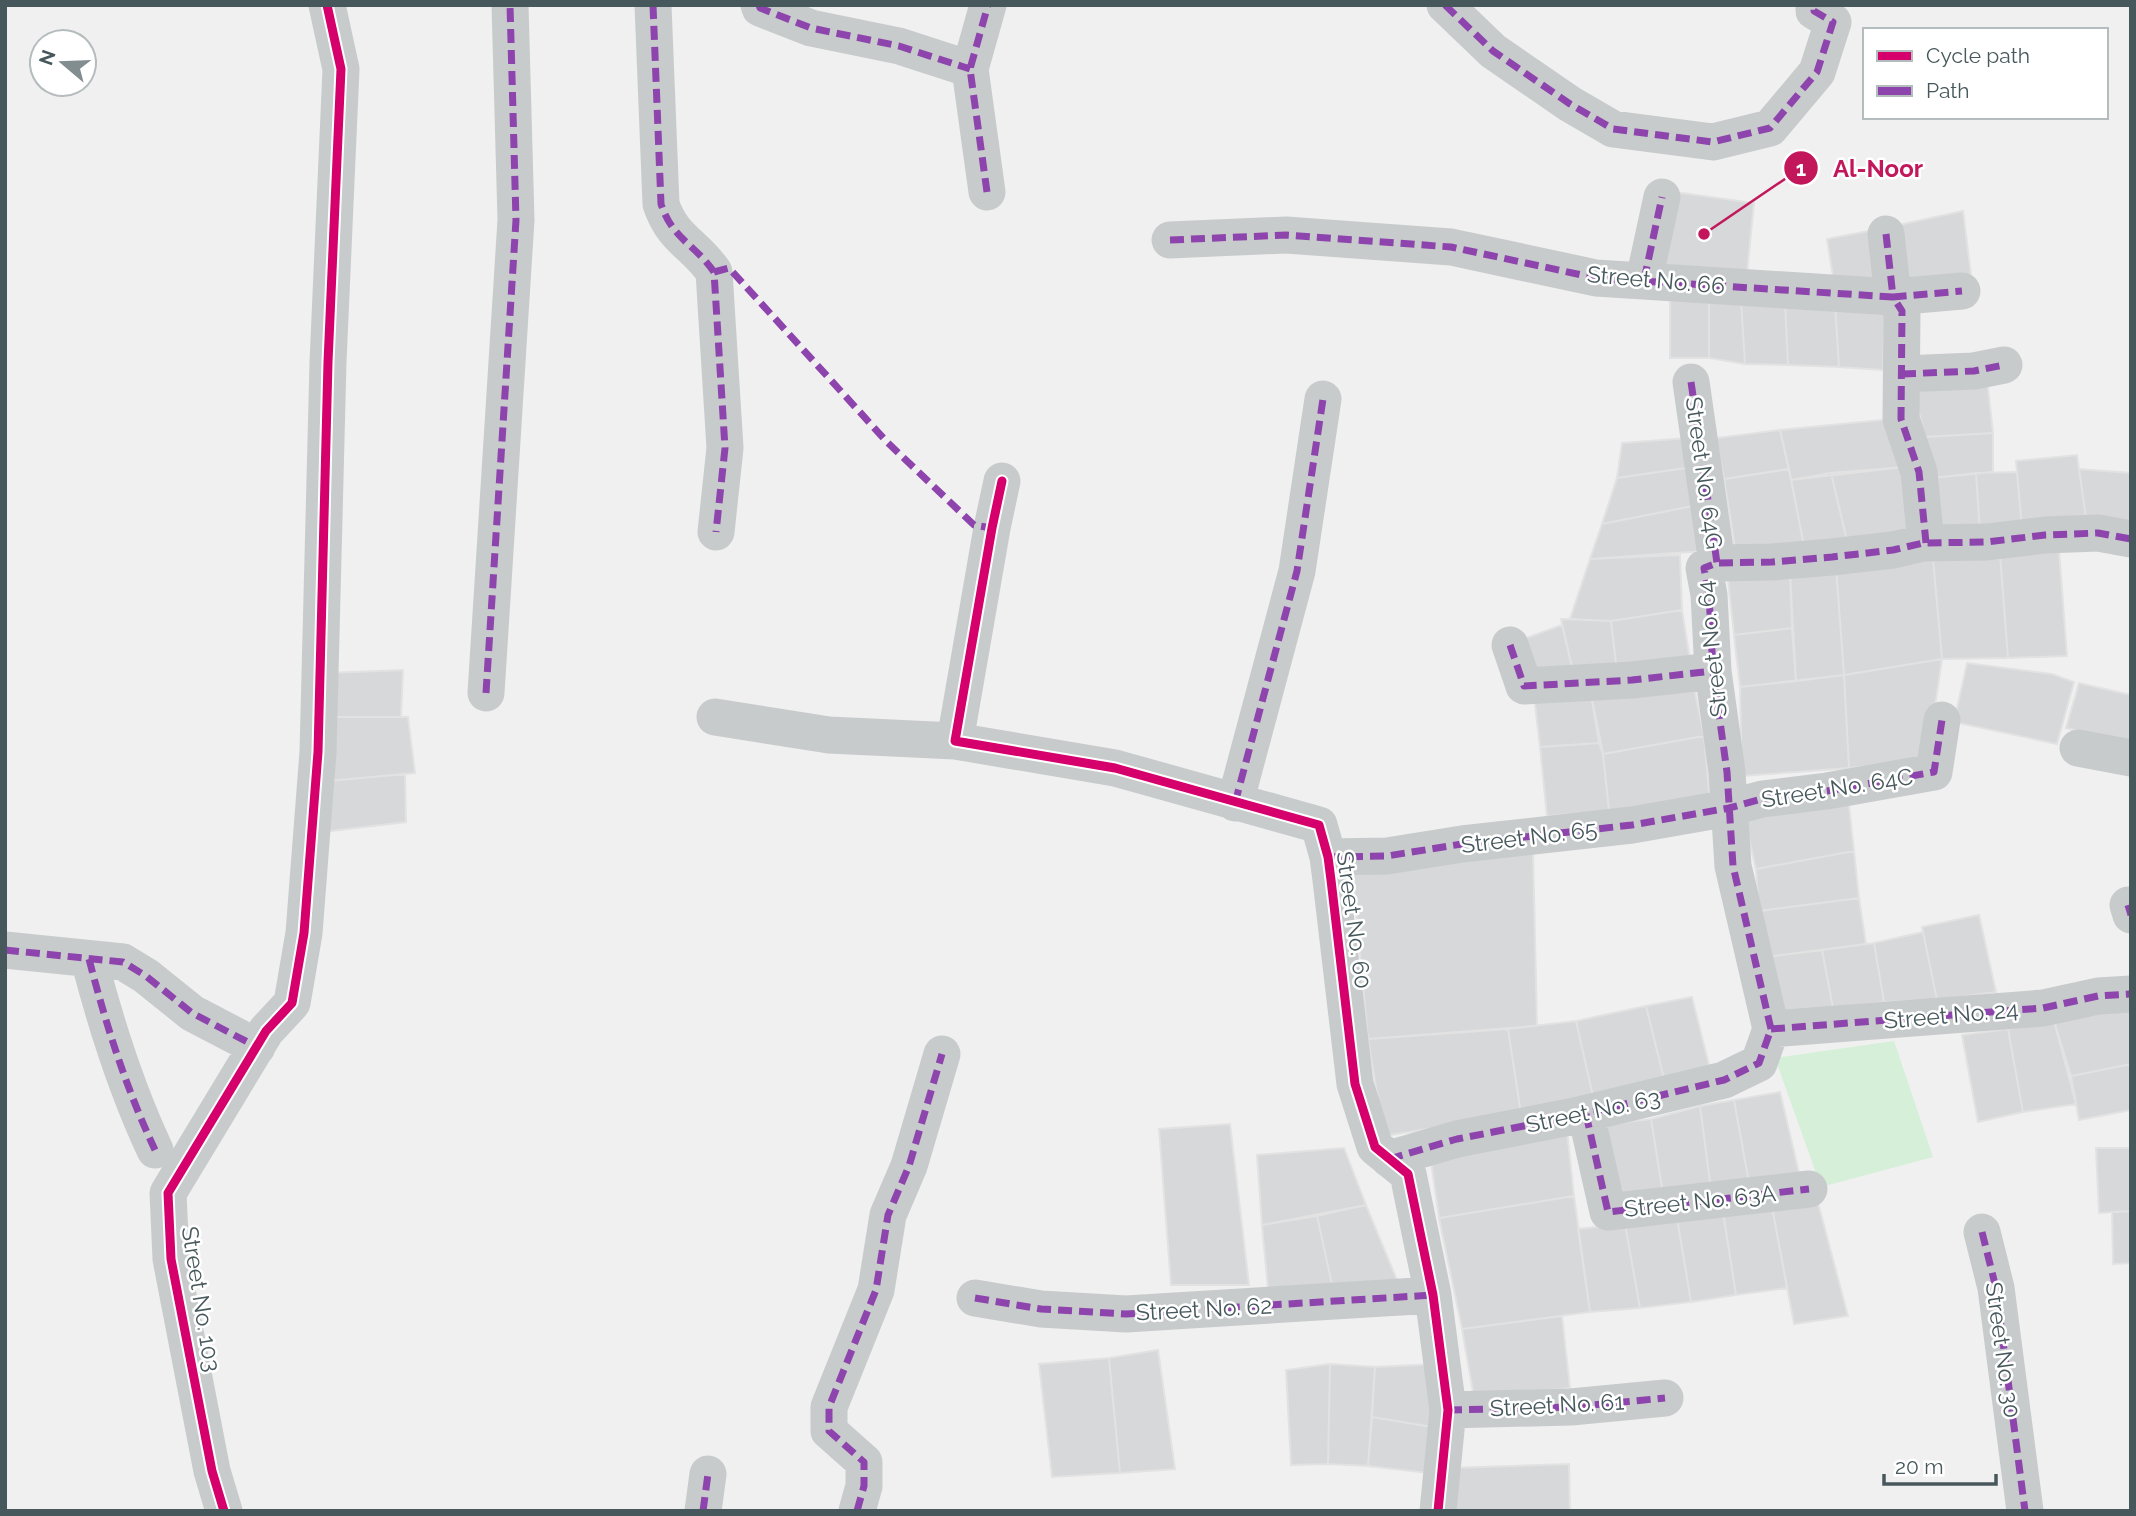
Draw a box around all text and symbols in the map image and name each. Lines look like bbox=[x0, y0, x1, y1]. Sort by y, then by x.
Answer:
north arrow bbox=[28, 28, 98, 98]
legend bbox=[1863, 28, 2108, 119]
text: Cycle path bbox=[1926, 43, 2030, 68]
text: N bbox=[34, 47, 60, 68]
text: Path bbox=[1926, 78, 1970, 103]
callout: Al-Noor bbox=[1784, 146, 1937, 191]
text: Al-Noor bbox=[1833, 154, 1923, 183]
text: 1 bbox=[1796, 156, 1806, 181]
street label: Street No. 66 bbox=[1586, 260, 1726, 299]
street label: Street No. 64G bbox=[1680, 395, 1729, 551]
street label: Street No. 64 bbox=[1691, 579, 1732, 719]
street label: Street No. 64C bbox=[1759, 762, 1915, 813]
street label: Street No. 65 bbox=[1459, 815, 1599, 858]
street label: Street No. 60 bbox=[1331, 849, 1378, 990]
street label: Street No. 24 bbox=[1882, 995, 2019, 1034]
street label: Street No. 63 bbox=[1523, 1083, 1663, 1138]
street label: Street No. 63A bbox=[1623, 1179, 1778, 1222]
street label: Street No. 103 bbox=[177, 1224, 226, 1374]
street label: Street No. 30 bbox=[1981, 1280, 2026, 1420]
street label: Street No. 62 bbox=[1135, 1291, 1273, 1326]
street label: Street No. 61 bbox=[1489, 1387, 1625, 1421]
scale bar bbox=[1884, 1442, 1996, 1486]
text: 20 m bbox=[1895, 1454, 1943, 1479]

